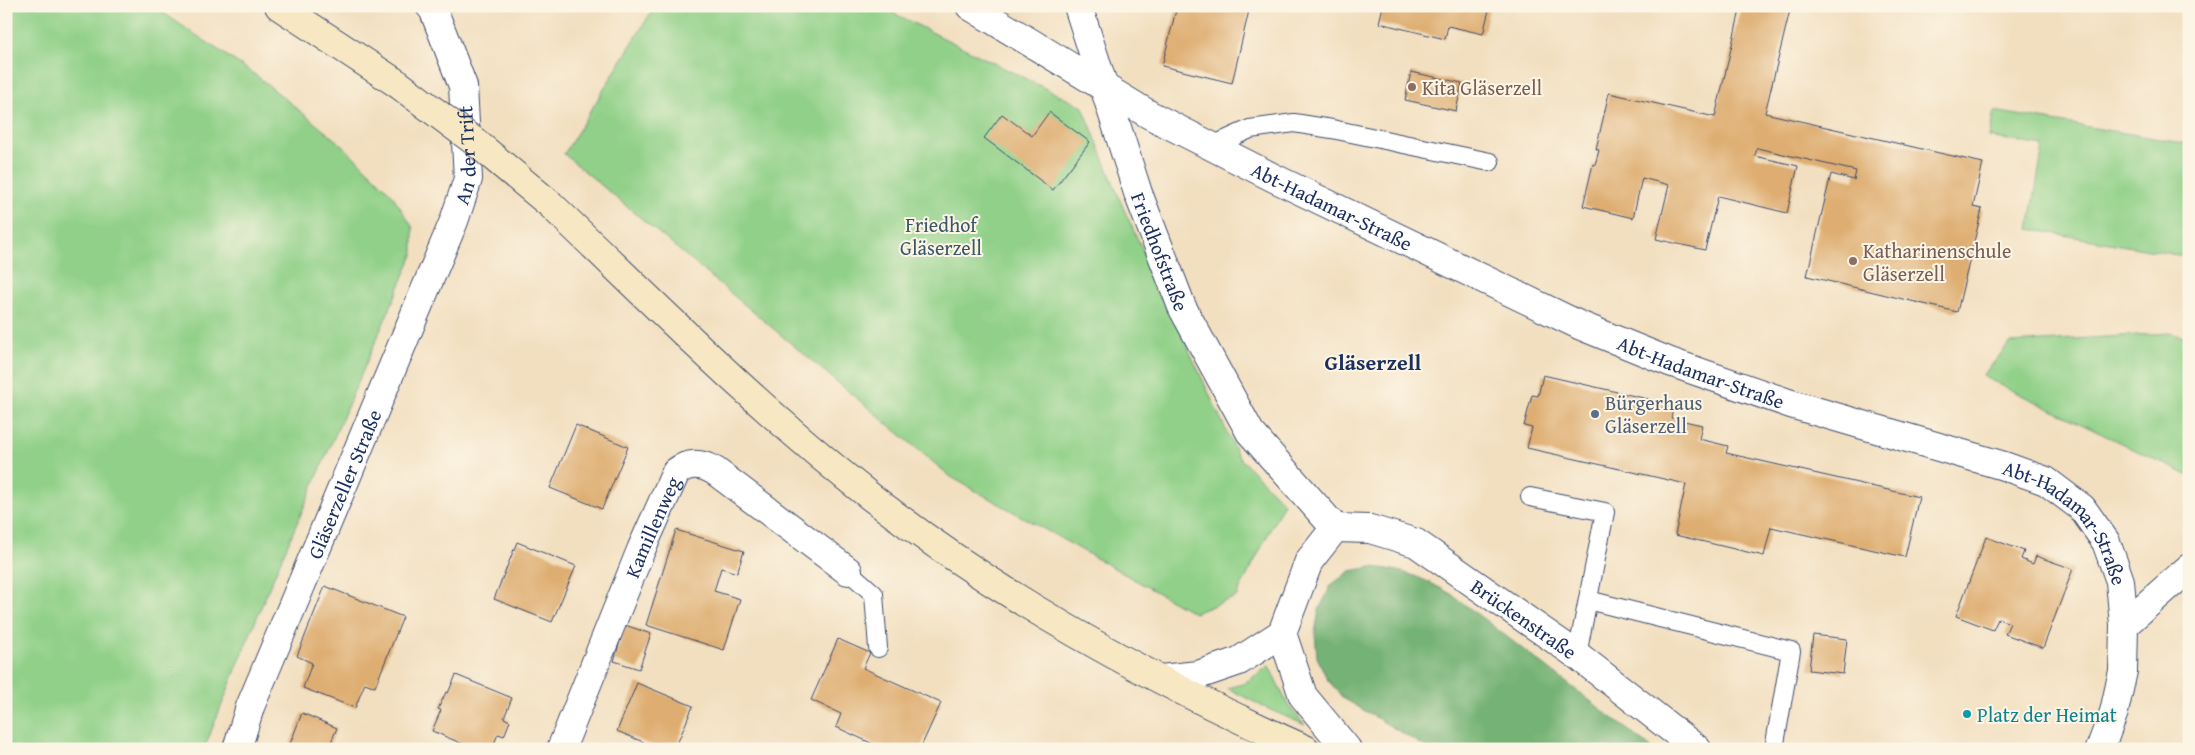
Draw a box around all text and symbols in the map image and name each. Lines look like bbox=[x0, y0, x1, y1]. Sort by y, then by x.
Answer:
place label: Kita Gläserzell bbox=[1422, 73, 1543, 102]
marker: Kita Gläserzell bbox=[1406, 81, 1418, 93]
street label: An der Trift bbox=[446, 105, 482, 208]
street label: Abt-Hadamar-Straße bbox=[1247, 155, 1418, 257]
street label: Friedhofstraße bbox=[1124, 188, 1197, 315]
park label: Friedhof Gläserzell bbox=[900, 210, 982, 262]
place label: Katharinenschule Gläserzell bbox=[1863, 236, 2011, 288]
marker: Katharinenschule Gläserzell bbox=[1847, 255, 1859, 267]
street label: Abt-Hadamar-Straße bbox=[1613, 328, 1789, 415]
district label: Gläserzell bbox=[1325, 346, 1422, 378]
place label: Bürgerhaus Gläserzell bbox=[1605, 388, 1702, 440]
street label: Gläserzeller Straße bbox=[299, 405, 388, 563]
marker: Bürgerhaus Gläserzell bbox=[1589, 408, 1601, 420]
street label: Abt-Hadamar-Straße bbox=[1999, 452, 2135, 589]
street label: Kamillenweg bbox=[617, 471, 687, 582]
street label: Brückenstraße bbox=[1466, 571, 1583, 665]
place label: Platz der Heimat bbox=[1977, 700, 2117, 729]
marker: Platz der Heimat bbox=[1961, 708, 1973, 720]

